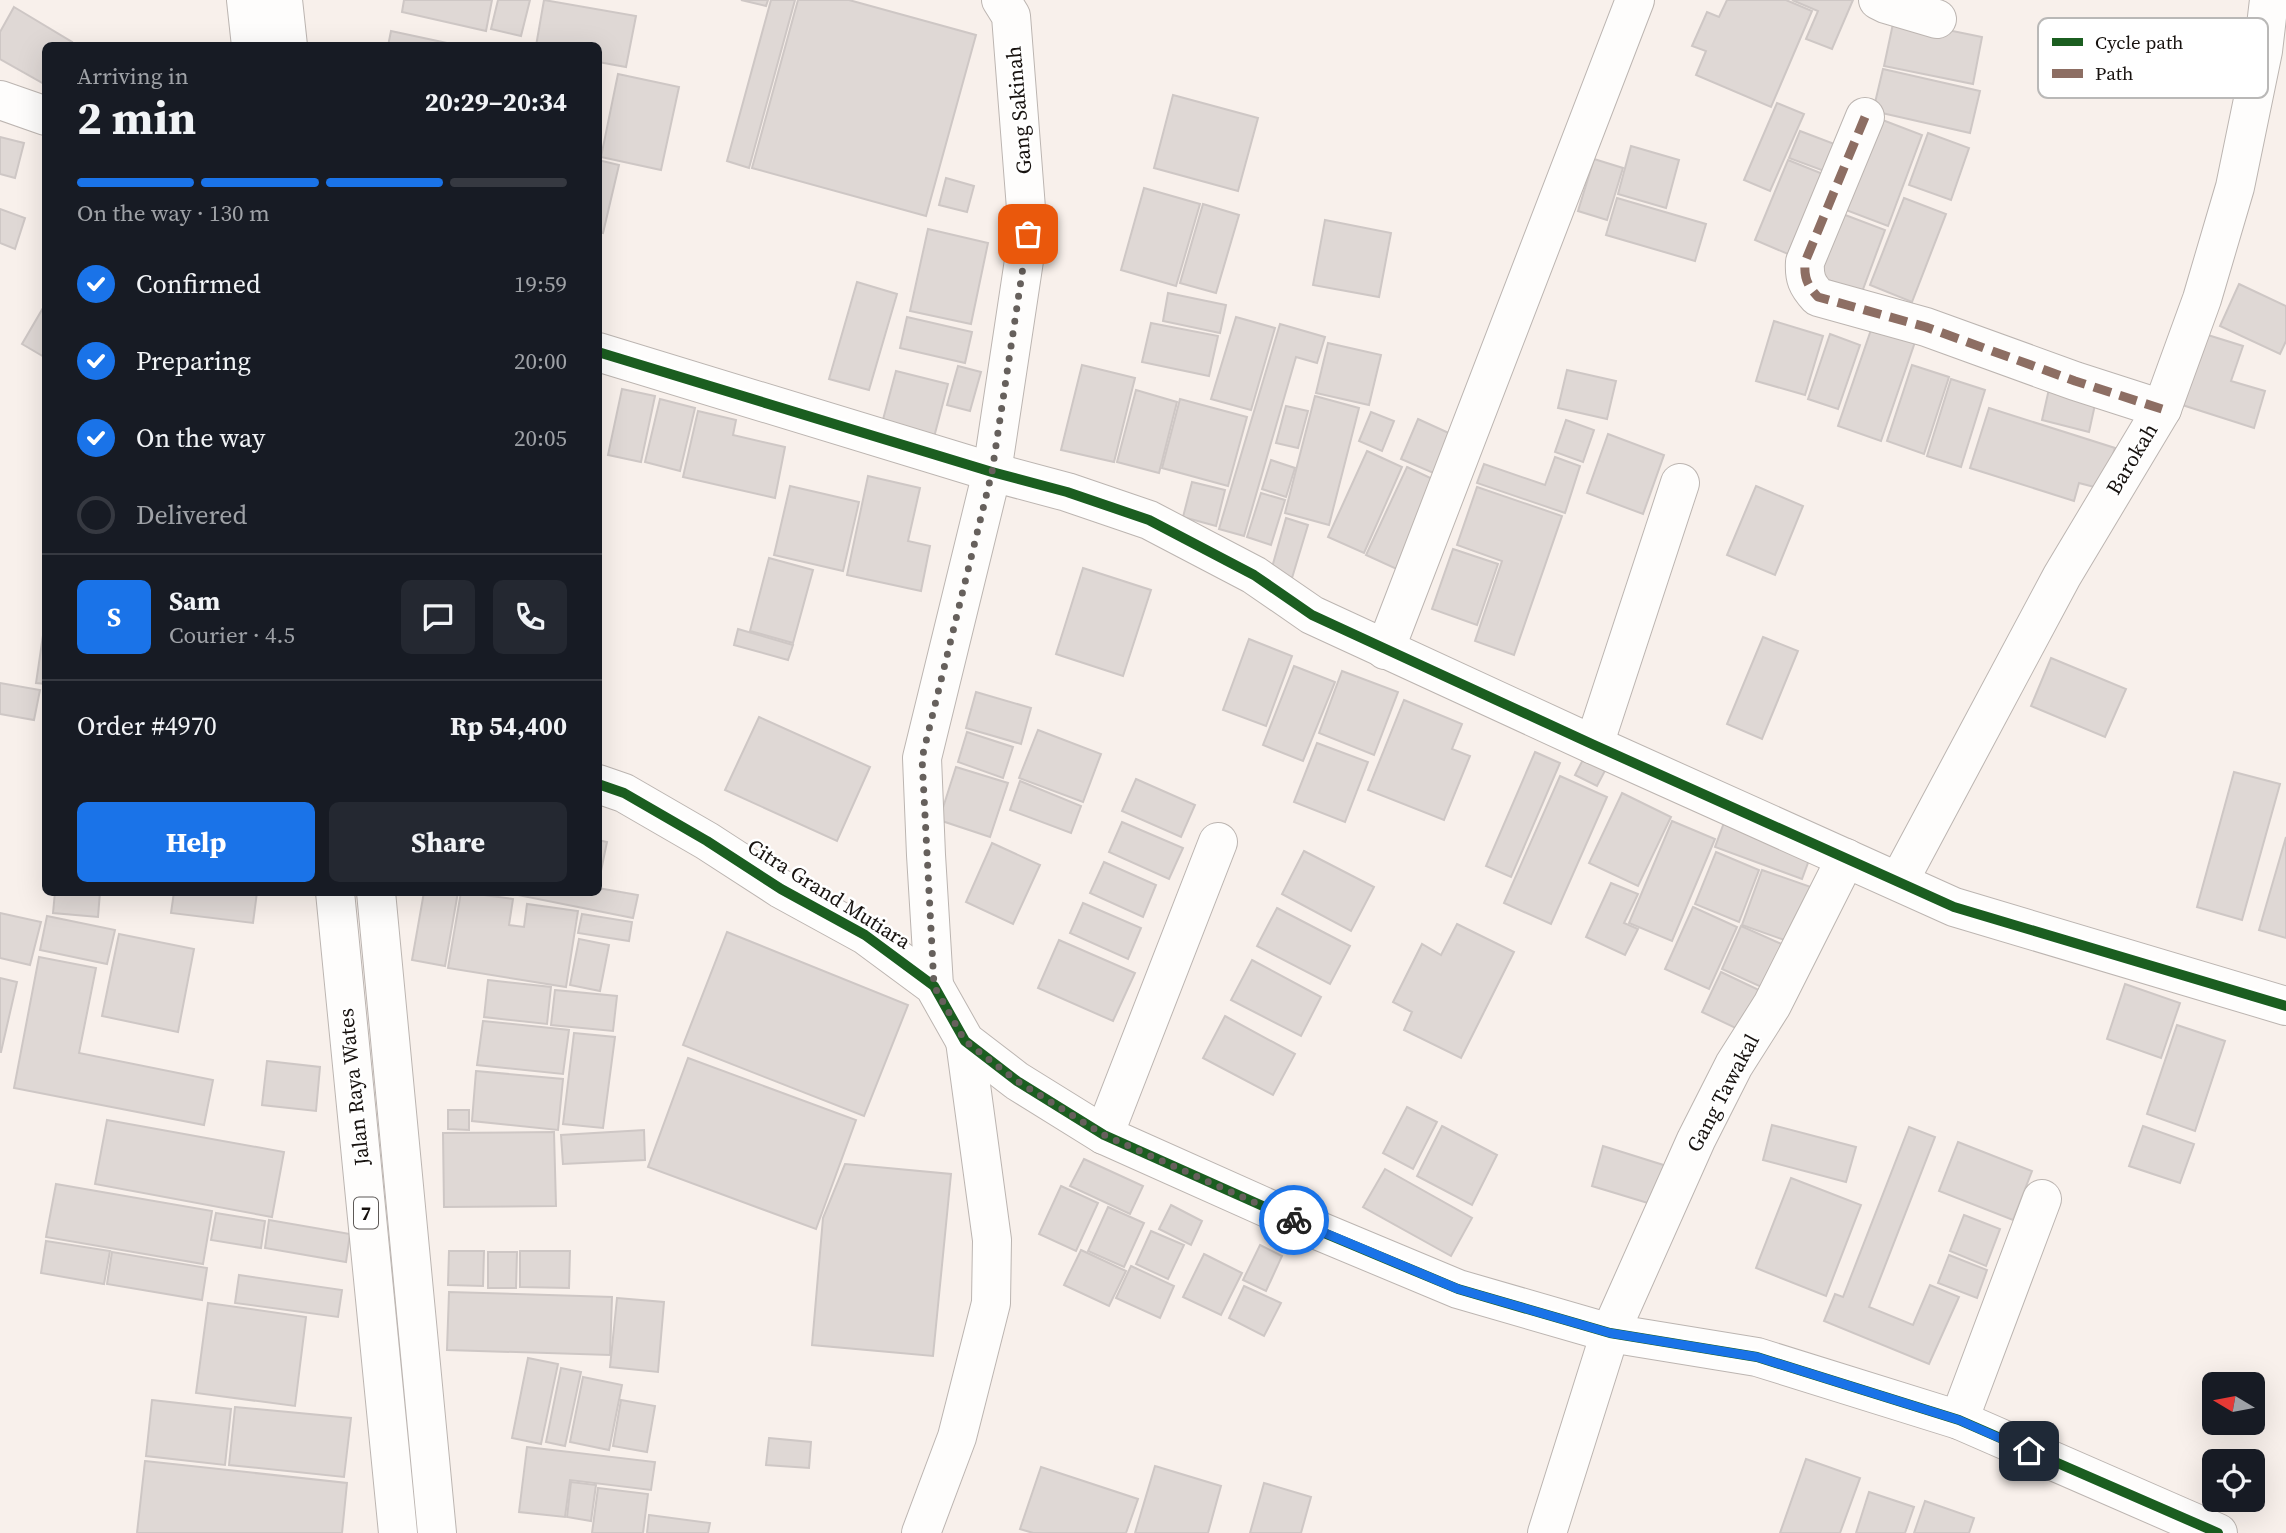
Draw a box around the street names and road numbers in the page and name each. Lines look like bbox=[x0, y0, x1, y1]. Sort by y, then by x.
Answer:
street label: Gang Sakinah bbox=[998, 45, 1039, 175]
street label: Barokah bbox=[2099, 418, 2164, 500]
street label: Citra Grand Mutiara bbox=[742, 832, 917, 956]
street label: Jalan Raya Wates bbox=[331, 1007, 376, 1168]
street label: Gang Tawakal bbox=[1679, 1029, 1766, 1157]
road number: 7 bbox=[354, 1198, 378, 1228]

